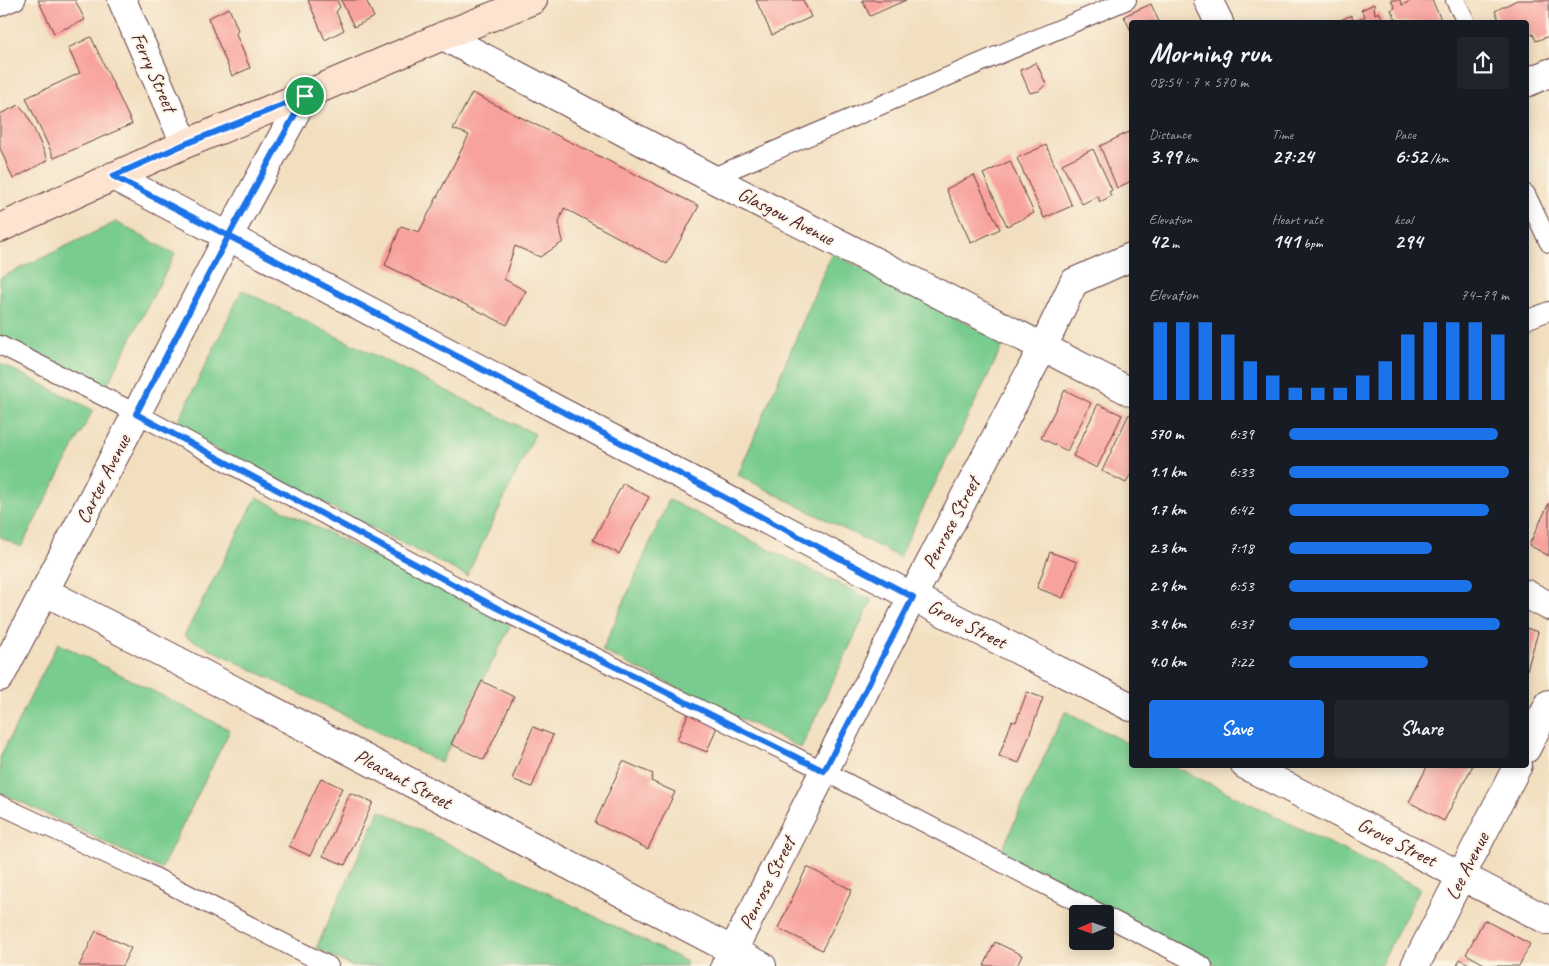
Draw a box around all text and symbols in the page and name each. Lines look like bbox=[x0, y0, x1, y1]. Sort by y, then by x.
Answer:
street label: Ferry Street bbox=[125, 28, 184, 119]
text: Morning run bbox=[1149, 35, 1271, 70]
button: share bbox=[1457, 37, 1509, 89]
text: 08:54 · 7 × 570 m bbox=[1149, 72, 1248, 92]
pin bbox=[284, 75, 326, 117]
icon: arrive bbox=[291, 82, 319, 110]
text: Distance bbox=[1149, 126, 1191, 143]
text: Time bbox=[1272, 126, 1293, 143]
text: Pace bbox=[1394, 126, 1416, 143]
text: 3.99 bbox=[1149, 143, 1181, 169]
text: 27:24 bbox=[1272, 143, 1314, 169]
text: 6:52 bbox=[1394, 143, 1427, 169]
text: km bbox=[1181, 150, 1198, 167]
text: /km bbox=[1427, 150, 1449, 167]
street label: Glasgow Avenue bbox=[734, 181, 839, 251]
text: Elevation bbox=[1149, 211, 1192, 228]
text: Heart rate bbox=[1272, 211, 1323, 228]
text: kcal bbox=[1394, 211, 1413, 228]
text: 42 bbox=[1149, 228, 1168, 254]
text: 141 bbox=[1272, 228, 1300, 254]
text: 294 bbox=[1394, 228, 1422, 254]
text: m bbox=[1168, 235, 1179, 252]
text: bpm bbox=[1300, 235, 1323, 252]
text: Elevation bbox=[1149, 285, 1198, 305]
text: 74–79 m bbox=[1460, 285, 1509, 305]
text: 570 m bbox=[1149, 424, 1183, 444]
text: 6:39 bbox=[1229, 424, 1254, 444]
street label: Carter Avenue bbox=[70, 429, 137, 528]
text: 1.1 km bbox=[1149, 462, 1186, 482]
text: 6:33 bbox=[1229, 462, 1254, 482]
street label: Penrose Street bbox=[916, 470, 987, 573]
text: 1.7 km bbox=[1149, 500, 1186, 520]
text: 6:42 bbox=[1229, 500, 1254, 520]
text: 2.3 km bbox=[1149, 538, 1186, 558]
text: 7:18 bbox=[1229, 538, 1254, 558]
text: 2.9 km bbox=[1149, 576, 1186, 596]
text: 6:53 bbox=[1229, 576, 1254, 596]
street label: Grove Street bbox=[923, 594, 1013, 656]
text: 3.4 km bbox=[1149, 614, 1186, 634]
text: 6:37 bbox=[1229, 614, 1254, 634]
text: 4.0 km bbox=[1149, 652, 1186, 672]
text: 7:22 bbox=[1229, 652, 1254, 672]
button: Save bbox=[1149, 700, 1324, 758]
button: Share bbox=[1334, 700, 1509, 758]
street label: Pleasant Street bbox=[350, 743, 458, 816]
street label: Grove Street bbox=[1353, 812, 1443, 874]
street label: Lee Avenue bbox=[1439, 827, 1495, 904]
street label: Penrose Street bbox=[733, 830, 802, 933]
north arrow bbox=[1069, 905, 1114, 950]
map controls bbox=[1069, 905, 1114, 950]

